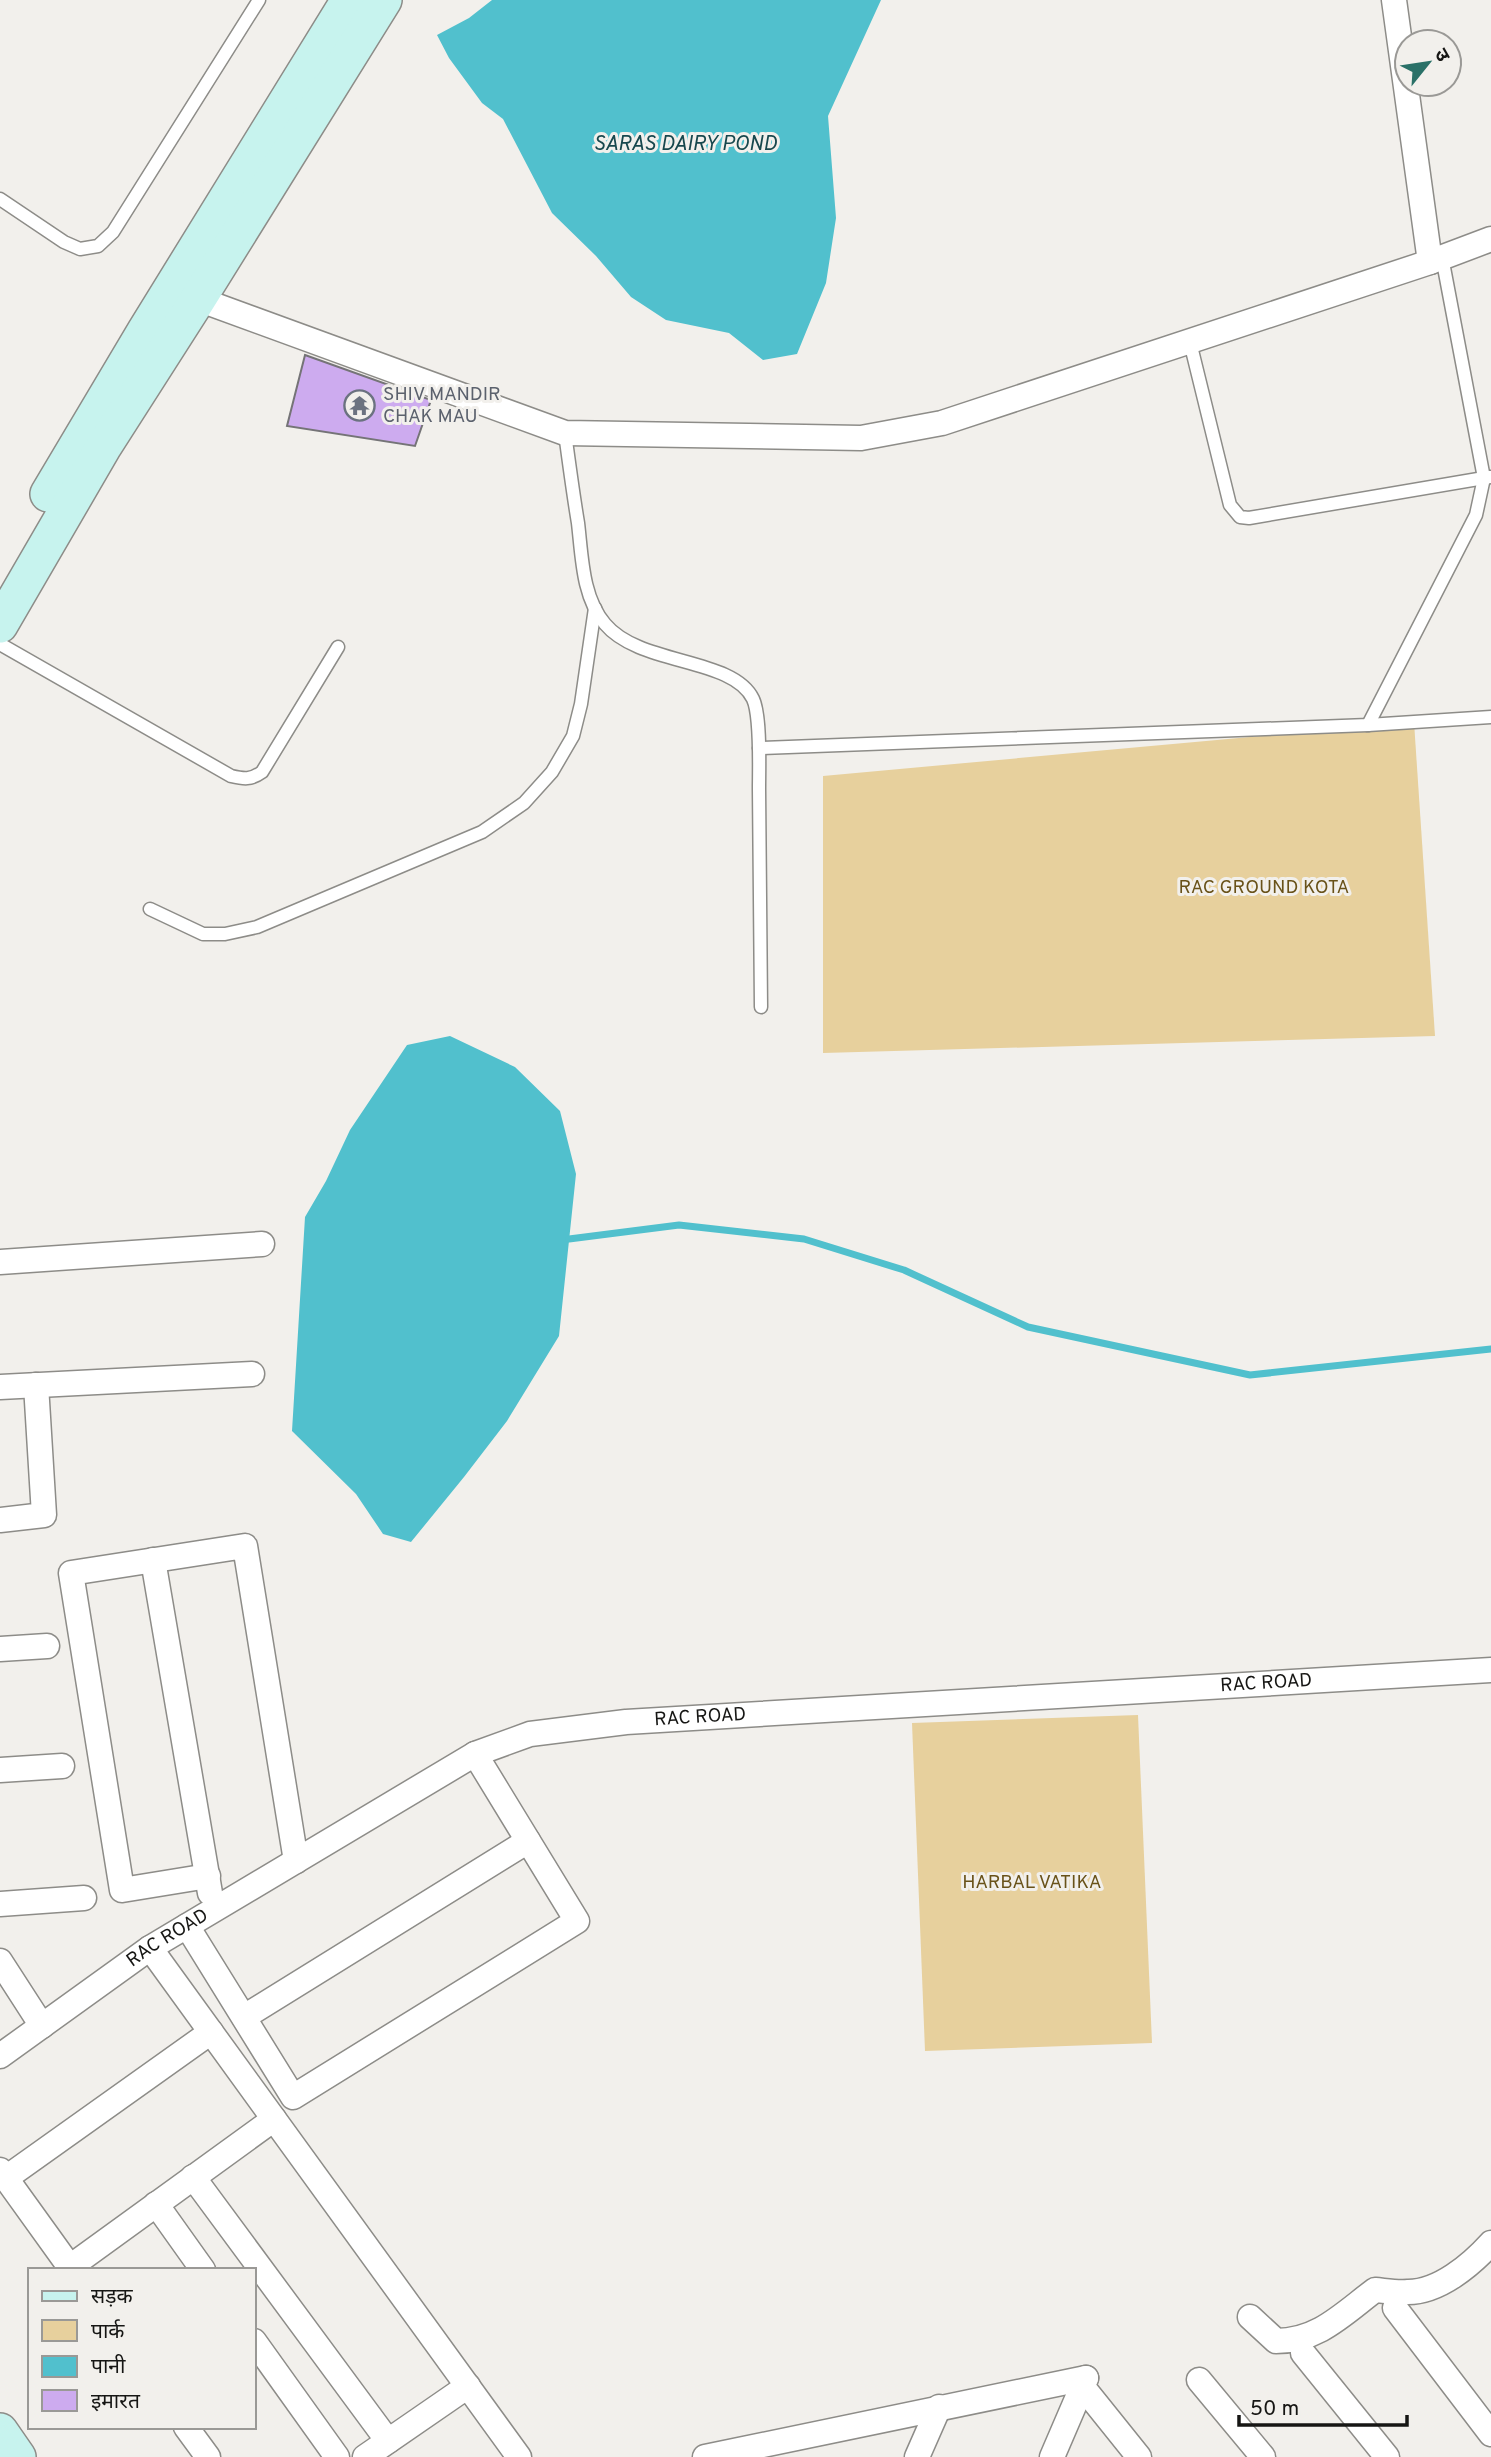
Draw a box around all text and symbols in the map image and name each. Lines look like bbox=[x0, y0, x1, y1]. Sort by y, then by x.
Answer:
north arrow bbox=[1393, 28, 1463, 98]
text: उ bbox=[1428, 45, 1455, 67]
water label: SARAS DAIRY POND bbox=[593, 131, 777, 158]
place label: SHIV MANDIR CHAK MAU bbox=[383, 383, 501, 429]
temple icon: SHIV MANDIR CHAK MAU bbox=[343, 389, 377, 423]
park label: RAC GROUND KOTA bbox=[1178, 876, 1350, 900]
street label: RAC ROAD bbox=[1220, 1669, 1313, 1698]
street label: RAC ROAD bbox=[654, 1703, 747, 1732]
park label: HARBAL VATIKA bbox=[962, 1871, 1102, 1895]
street label: RAC ROAD bbox=[122, 1904, 213, 1973]
legend bbox=[28, 2268, 256, 2429]
text: सड़क bbox=[91, 2284, 133, 2311]
text: पार्क bbox=[91, 2319, 125, 2346]
text: पानी bbox=[91, 2354, 126, 2381]
scale bar bbox=[1239, 2384, 1407, 2428]
text: इमारत bbox=[91, 2389, 141, 2416]
text: 50 m bbox=[1250, 2396, 1299, 2423]

